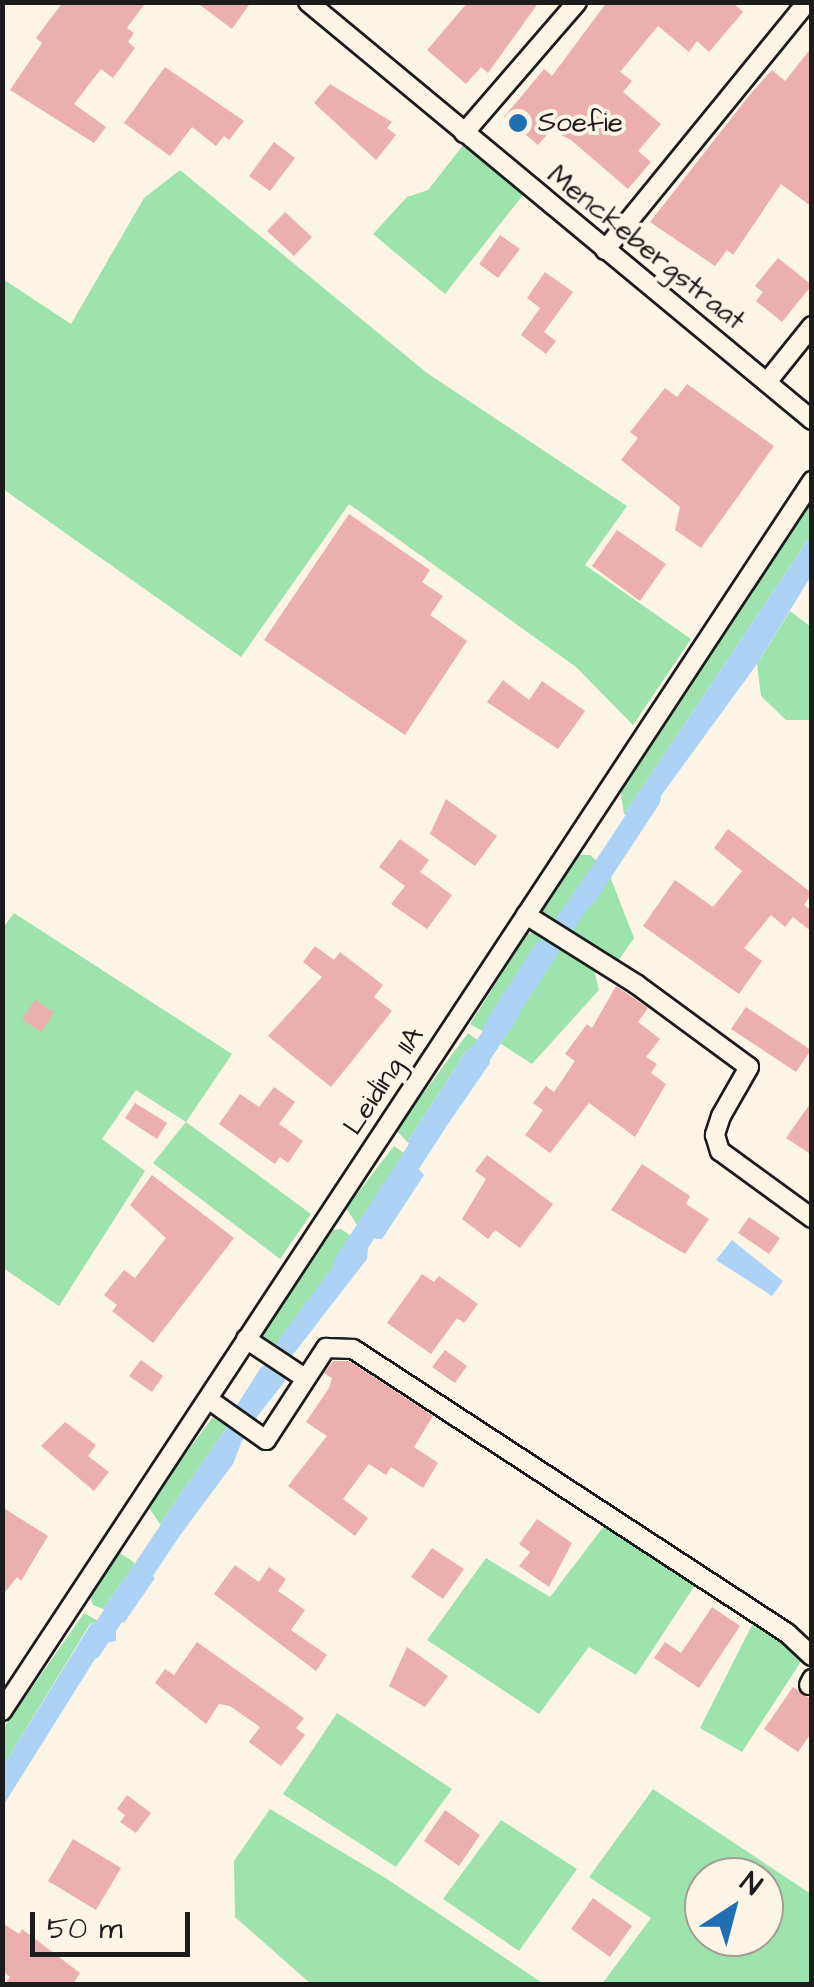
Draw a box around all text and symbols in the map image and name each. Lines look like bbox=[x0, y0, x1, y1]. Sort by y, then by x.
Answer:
place label: Soefie bbox=[538, 106, 623, 140]
marker: Soefie bbox=[507, 112, 529, 134]
street label: Menckebergstraat bbox=[541, 158, 751, 338]
street label: Leiding 11A bbox=[337, 1021, 431, 1141]
north arrow bbox=[684, 1857, 784, 1957]
text: N bbox=[732, 1863, 769, 1905]
scale bar bbox=[35, 1892, 195, 1954]
text: 50 m bbox=[47, 1908, 123, 1950]

